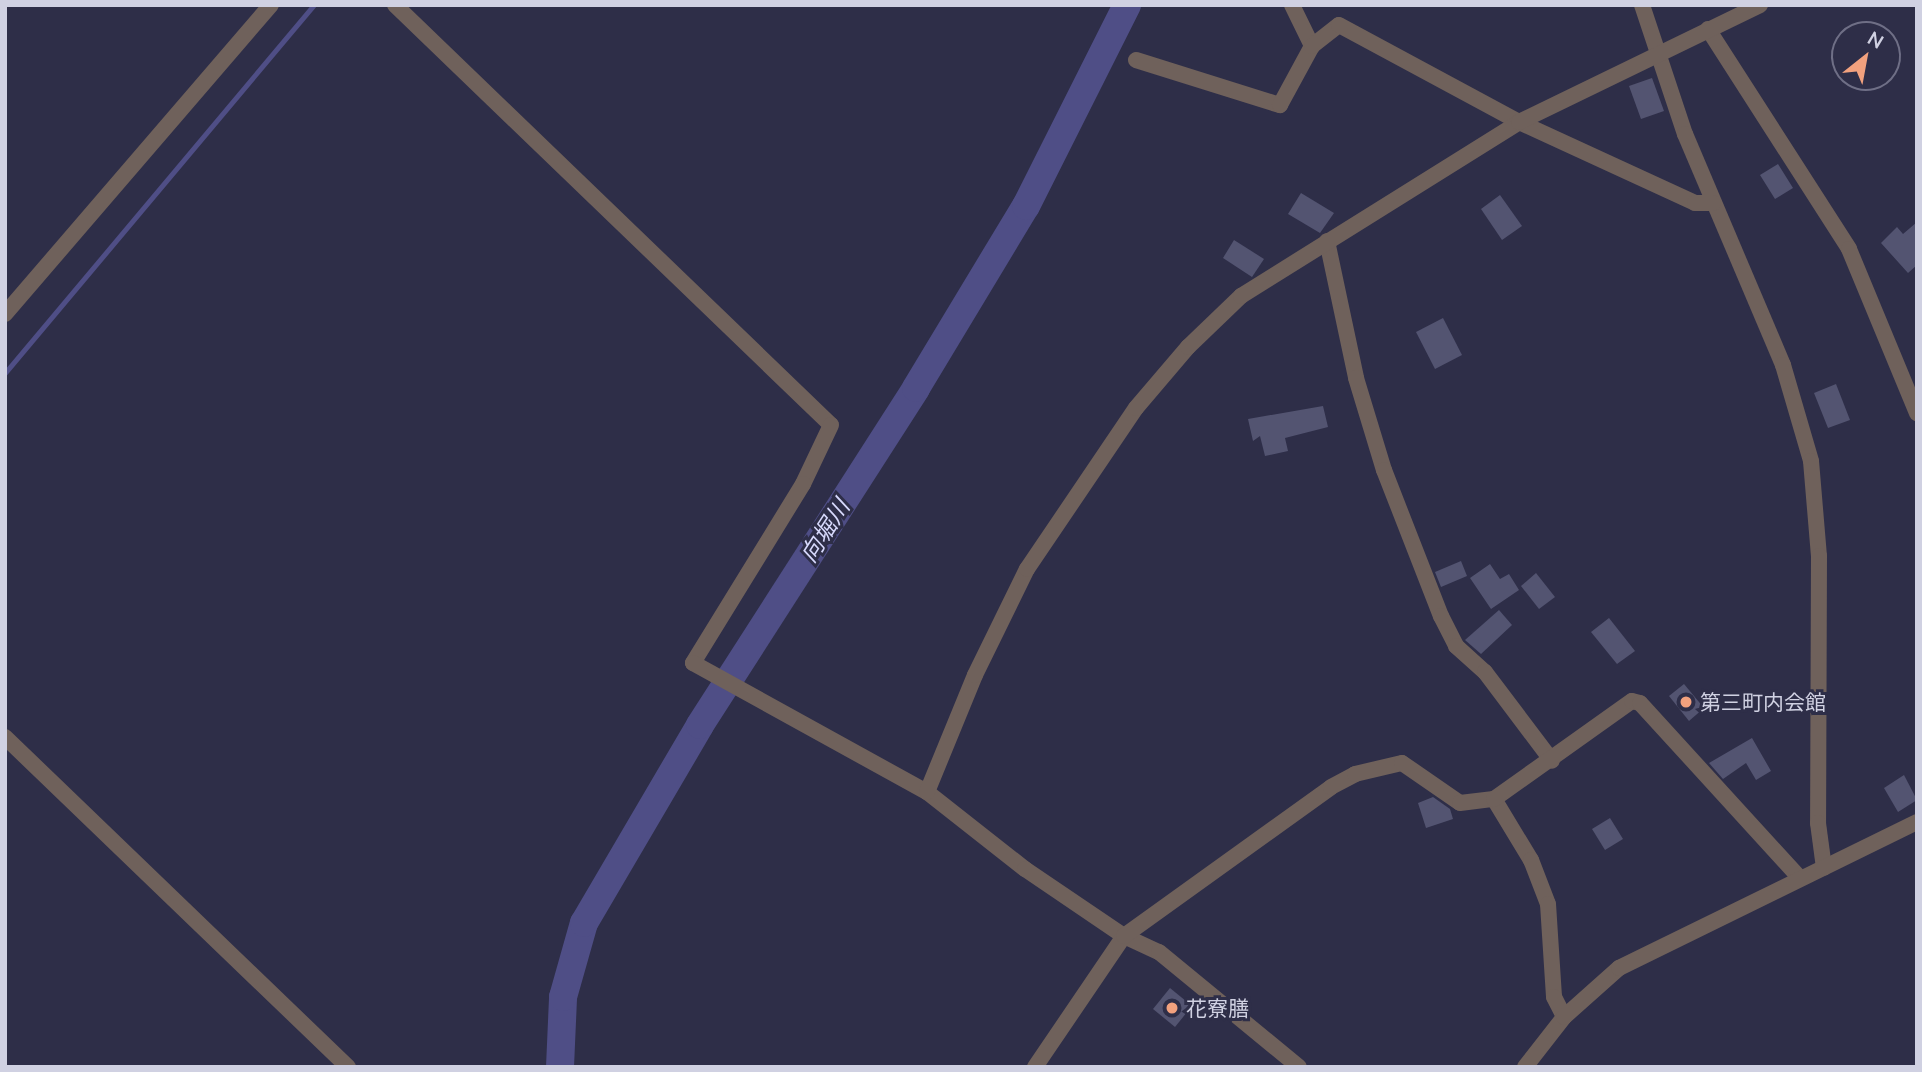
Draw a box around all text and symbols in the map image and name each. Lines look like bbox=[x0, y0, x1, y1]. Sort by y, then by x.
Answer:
north arrow bbox=[1831, 21, 1901, 91]
text: N bbox=[1863, 26, 1888, 54]
water label: 向堀川 bbox=[795, 495, 855, 567]
place label: 第三町内会館 bbox=[1700, 689, 1826, 715]
marker: 第三町内会館 bbox=[1678, 694, 1694, 710]
place label: 花寮膳 bbox=[1186, 995, 1249, 1021]
marker: 花寮膳 bbox=[1164, 1000, 1180, 1016]

